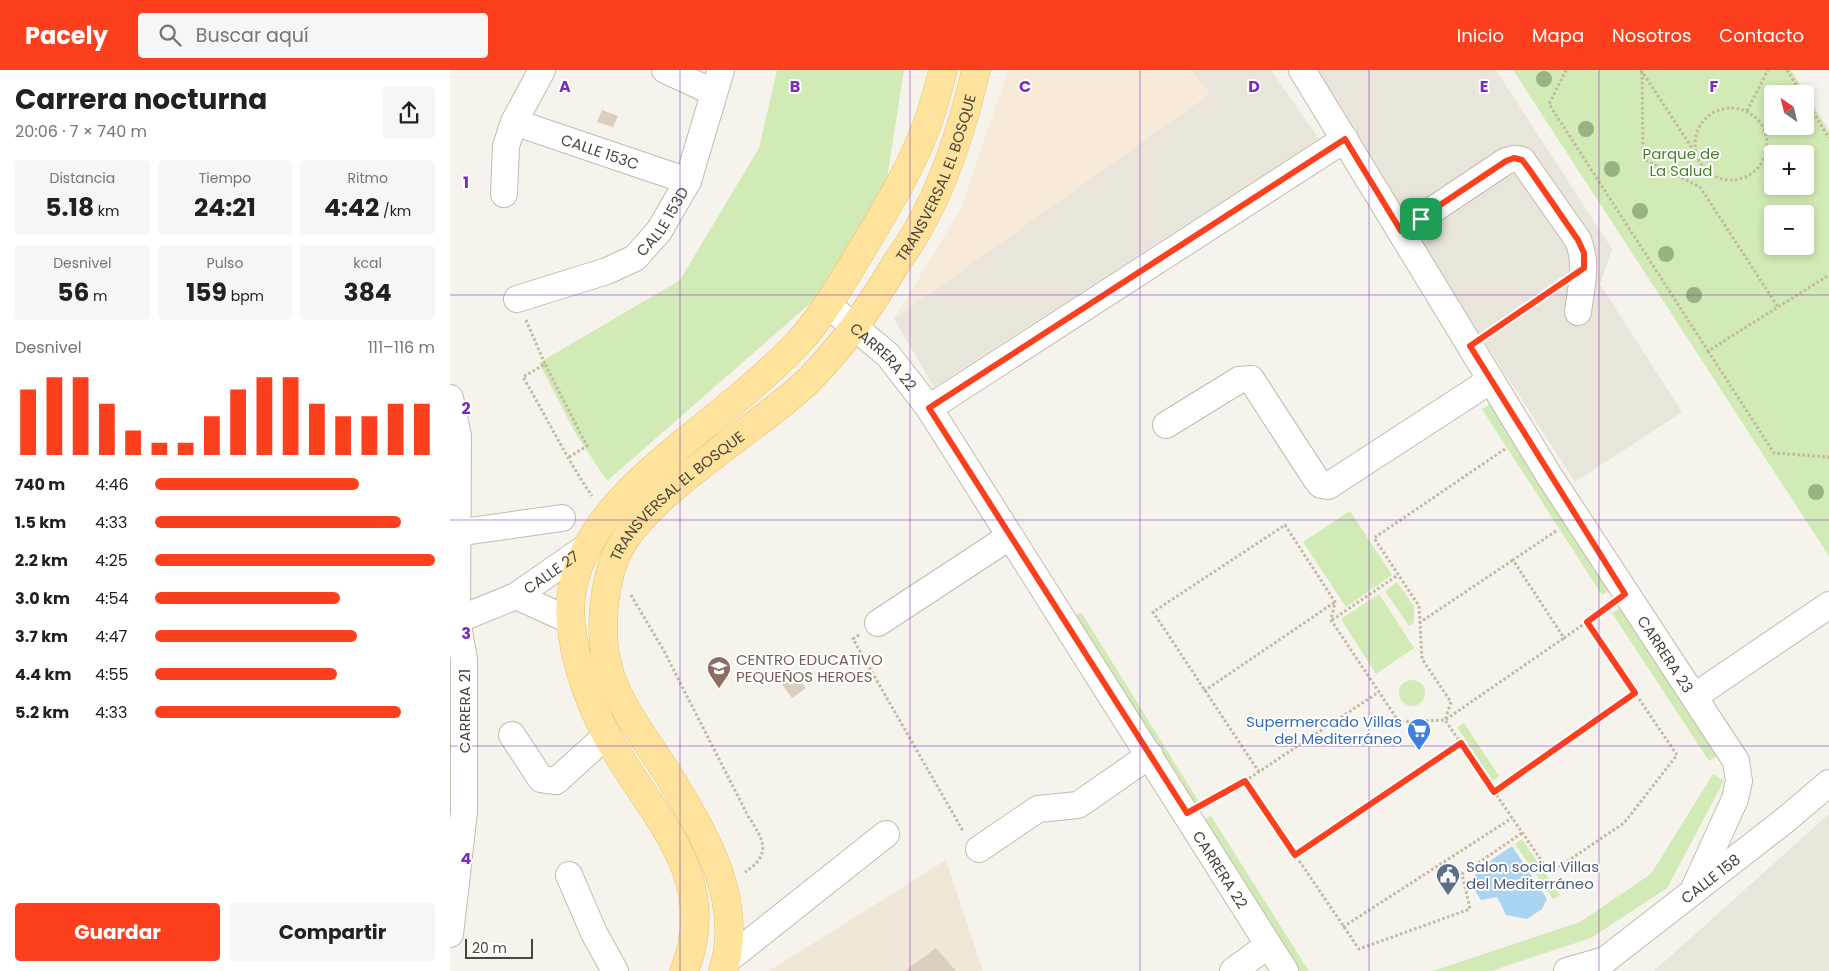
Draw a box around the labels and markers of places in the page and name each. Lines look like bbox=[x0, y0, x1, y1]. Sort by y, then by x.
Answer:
pin bbox=[1400, 198, 1442, 240]
place label: CENTRO EDUCATIVO PEQUEÑOS HEROES bbox=[736, 649, 883, 687]
school or university icon: CENTRO EDUCATIVO PEQUEÑOS HEROES bbox=[706, 655, 732, 689]
place label: Supermercado Villas del Mediterráneo bbox=[1246, 711, 1402, 749]
supermarket icon: Supermercado Villas del Mediterráneo bbox=[1406, 717, 1432, 751]
place label: Salon social Villas del Mediterráneo bbox=[1466, 856, 1599, 894]
public building icon: Salon social Villas del Mediterráneo bbox=[1435, 862, 1461, 896]

